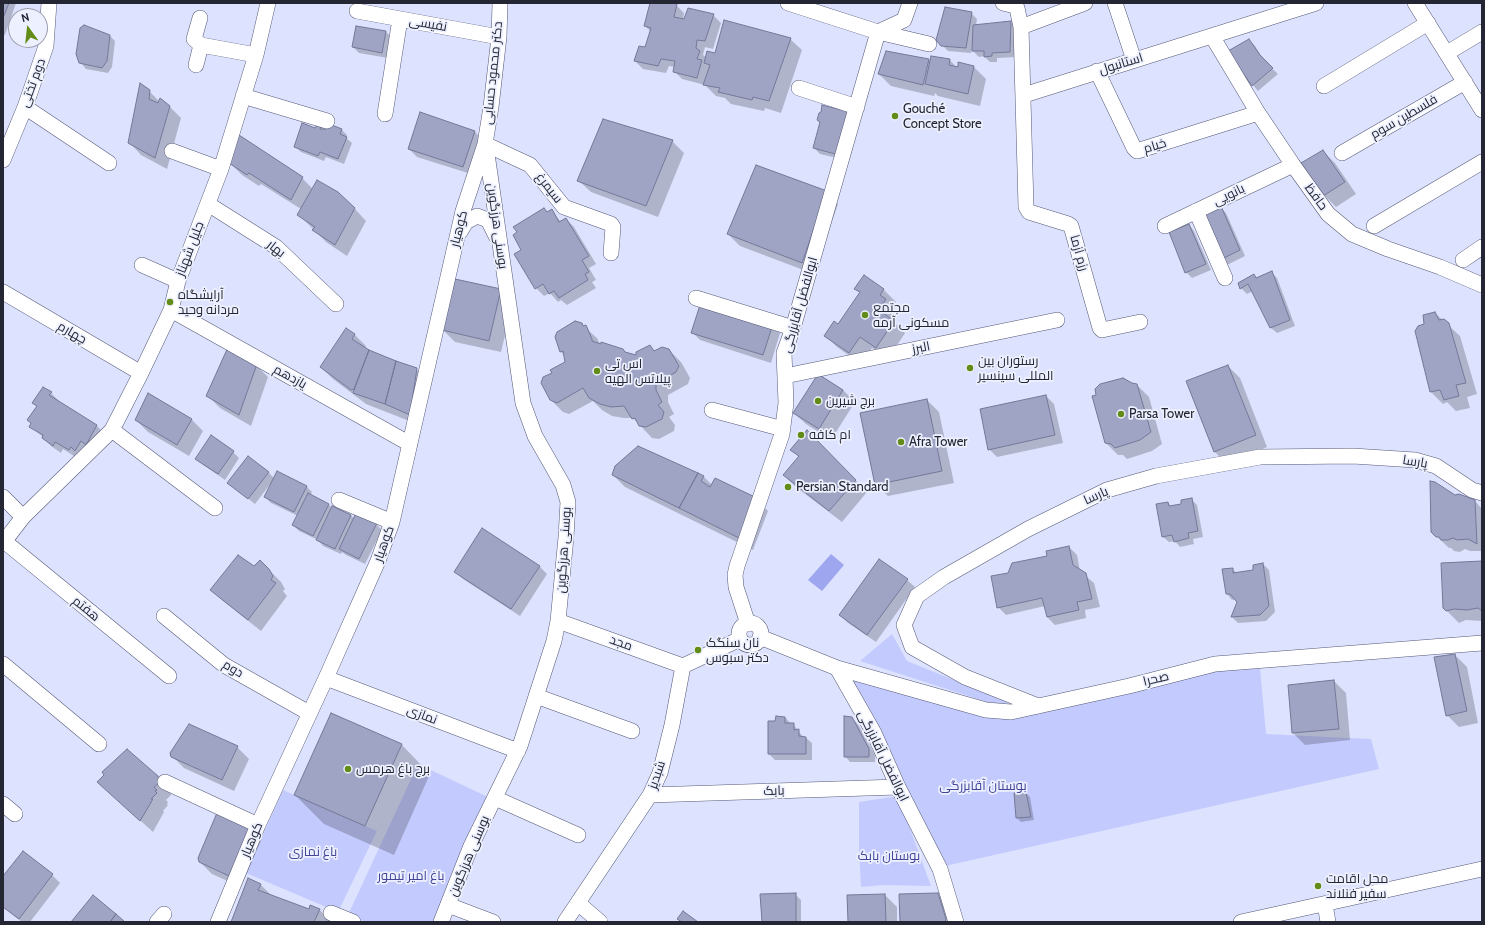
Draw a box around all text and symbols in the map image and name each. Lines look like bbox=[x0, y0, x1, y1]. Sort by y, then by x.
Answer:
north arrow bbox=[8, 8, 48, 48]
text: N bbox=[20, 10, 31, 25]
street label: نفیسی bbox=[408, 13, 448, 35]
street label: دکتر محمود حسابی bbox=[480, 21, 506, 125]
street label: استانبول bbox=[1097, 50, 1145, 78]
street label: دوم تختی bbox=[17, 56, 49, 110]
street label: فلسطین سوم bbox=[1368, 91, 1440, 143]
place label: Gouché Concept Store bbox=[903, 101, 982, 132]
marker: Gouché Concept Store bbox=[890, 111, 900, 121]
street label: خیام bbox=[1142, 135, 1168, 157]
street label: سیمرغ bbox=[532, 170, 566, 206]
street label: بانویی bbox=[1211, 181, 1247, 209]
street label: حافظ bbox=[1301, 181, 1331, 213]
street label: بوسنی هرزگوین bbox=[483, 182, 511, 270]
street label: کوهیار bbox=[447, 209, 471, 249]
street label: جلیل شهناز bbox=[172, 219, 208, 279]
street label: رزم آزما bbox=[1066, 233, 1092, 273]
street label: بهار bbox=[264, 237, 288, 261]
street label: ابوالفضل آقابزرگی bbox=[779, 255, 821, 355]
place label: آرایشگاه مردانه وحید bbox=[178, 287, 239, 318]
marker: آرایشگاه مردانه وحید bbox=[165, 297, 175, 307]
place label: مجتمع مسکونی آرمه bbox=[873, 300, 949, 331]
marker: مجتمع مسکونی آرمه bbox=[860, 310, 870, 320]
street label: چهارم bbox=[55, 318, 89, 348]
street label: البرز bbox=[911, 339, 931, 357]
place label: رستوران بین المللی سینسیر bbox=[978, 353, 1054, 384]
place label: اس تی پیلاتس الهیه bbox=[605, 356, 671, 387]
street label: یازدهم bbox=[271, 361, 309, 393]
marker: رستوران بین المللی سینسیر bbox=[965, 363, 975, 373]
marker: اس تی پیلاتس الهیه bbox=[592, 366, 602, 376]
place label: برج شیرین bbox=[826, 393, 875, 409]
marker: برج شیرین bbox=[813, 396, 823, 406]
place label: Parsa Tower bbox=[1129, 406, 1194, 422]
marker: Parsa Tower bbox=[1116, 409, 1126, 419]
place label: ام کافه bbox=[809, 427, 851, 443]
marker: ام کافه bbox=[796, 430, 806, 440]
place label: Afra Tower bbox=[909, 434, 967, 450]
marker: Afra Tower bbox=[896, 437, 906, 447]
street label: پارسا bbox=[1401, 452, 1429, 472]
place label: Persian Standard bbox=[796, 479, 888, 495]
marker: Persian Standard bbox=[783, 482, 793, 492]
street label: پارسا bbox=[1081, 484, 1111, 508]
street label: بوسنی هرزگوین bbox=[553, 506, 575, 594]
street label: کوهیار bbox=[370, 524, 398, 564]
street label: هفتم bbox=[69, 593, 103, 625]
street label: مجد bbox=[607, 632, 635, 654]
place label: نان سنگک دکتر سبوس bbox=[706, 635, 769, 666]
marker: نان سنگک دکتر سبوس bbox=[693, 645, 703, 655]
street label: دوم bbox=[220, 657, 246, 681]
street label: صحرا bbox=[1142, 668, 1170, 690]
street label: نمازی bbox=[405, 702, 439, 728]
street label: ابوالفضل آقابزرگی bbox=[854, 708, 912, 804]
street label: شبدیز bbox=[645, 759, 669, 791]
place label: برج باغ هرمس bbox=[356, 761, 430, 777]
marker: برج باغ هرمس bbox=[343, 764, 353, 774]
park label: بوستان آقابزرگی bbox=[939, 778, 1027, 794]
street label: بابک bbox=[763, 783, 785, 799]
street label: بوسنی هرزگوین bbox=[445, 813, 493, 899]
street label: کوهیار bbox=[238, 820, 266, 860]
park label: باغ نمازی bbox=[289, 844, 337, 860]
park label: بوستان بابک bbox=[858, 848, 920, 864]
park label: باغ امیر تیمور bbox=[378, 868, 444, 884]
place label: محل اقامت سفیر فنلاند bbox=[1326, 871, 1388, 902]
marker: محل اقامت سفیر فنلاند bbox=[1313, 881, 1323, 891]

